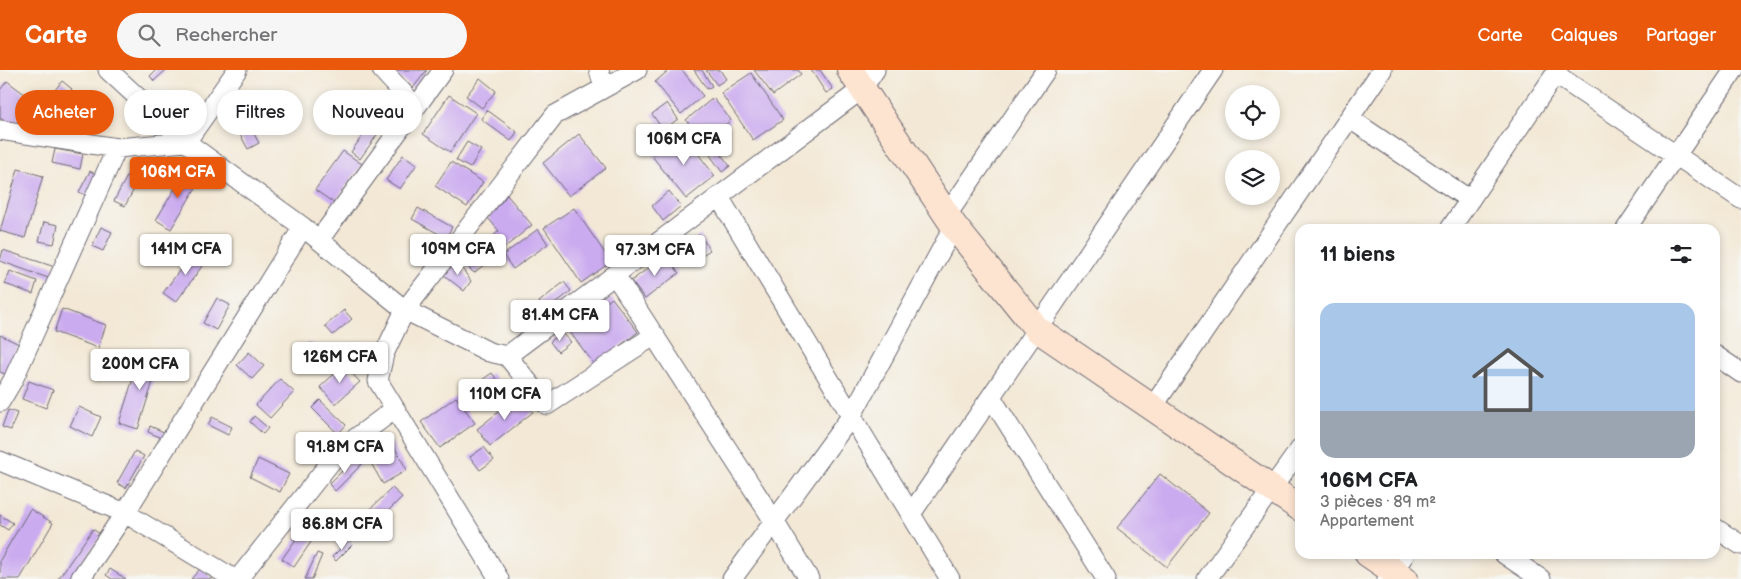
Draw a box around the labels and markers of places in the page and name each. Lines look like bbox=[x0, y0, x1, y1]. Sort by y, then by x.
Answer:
pin: 106M CFA bbox=[632, 124, 736, 166]
pin: 106M CFA bbox=[126, 156, 230, 199]
pin: 141M CFA bbox=[134, 234, 238, 276]
pin: 109M CFA bbox=[406, 234, 510, 276]
pin: 97.3M CFA bbox=[598, 234, 712, 277]
pin: 81.4M CFA bbox=[503, 300, 617, 342]
pin: 126M CFA bbox=[288, 342, 392, 384]
pin: 200M CFA bbox=[88, 348, 192, 391]
pin: 110M CFA bbox=[453, 378, 557, 421]
pin: 91.8M CFA bbox=[288, 432, 402, 474]
pin: 86.8M CFA bbox=[285, 508, 399, 551]

